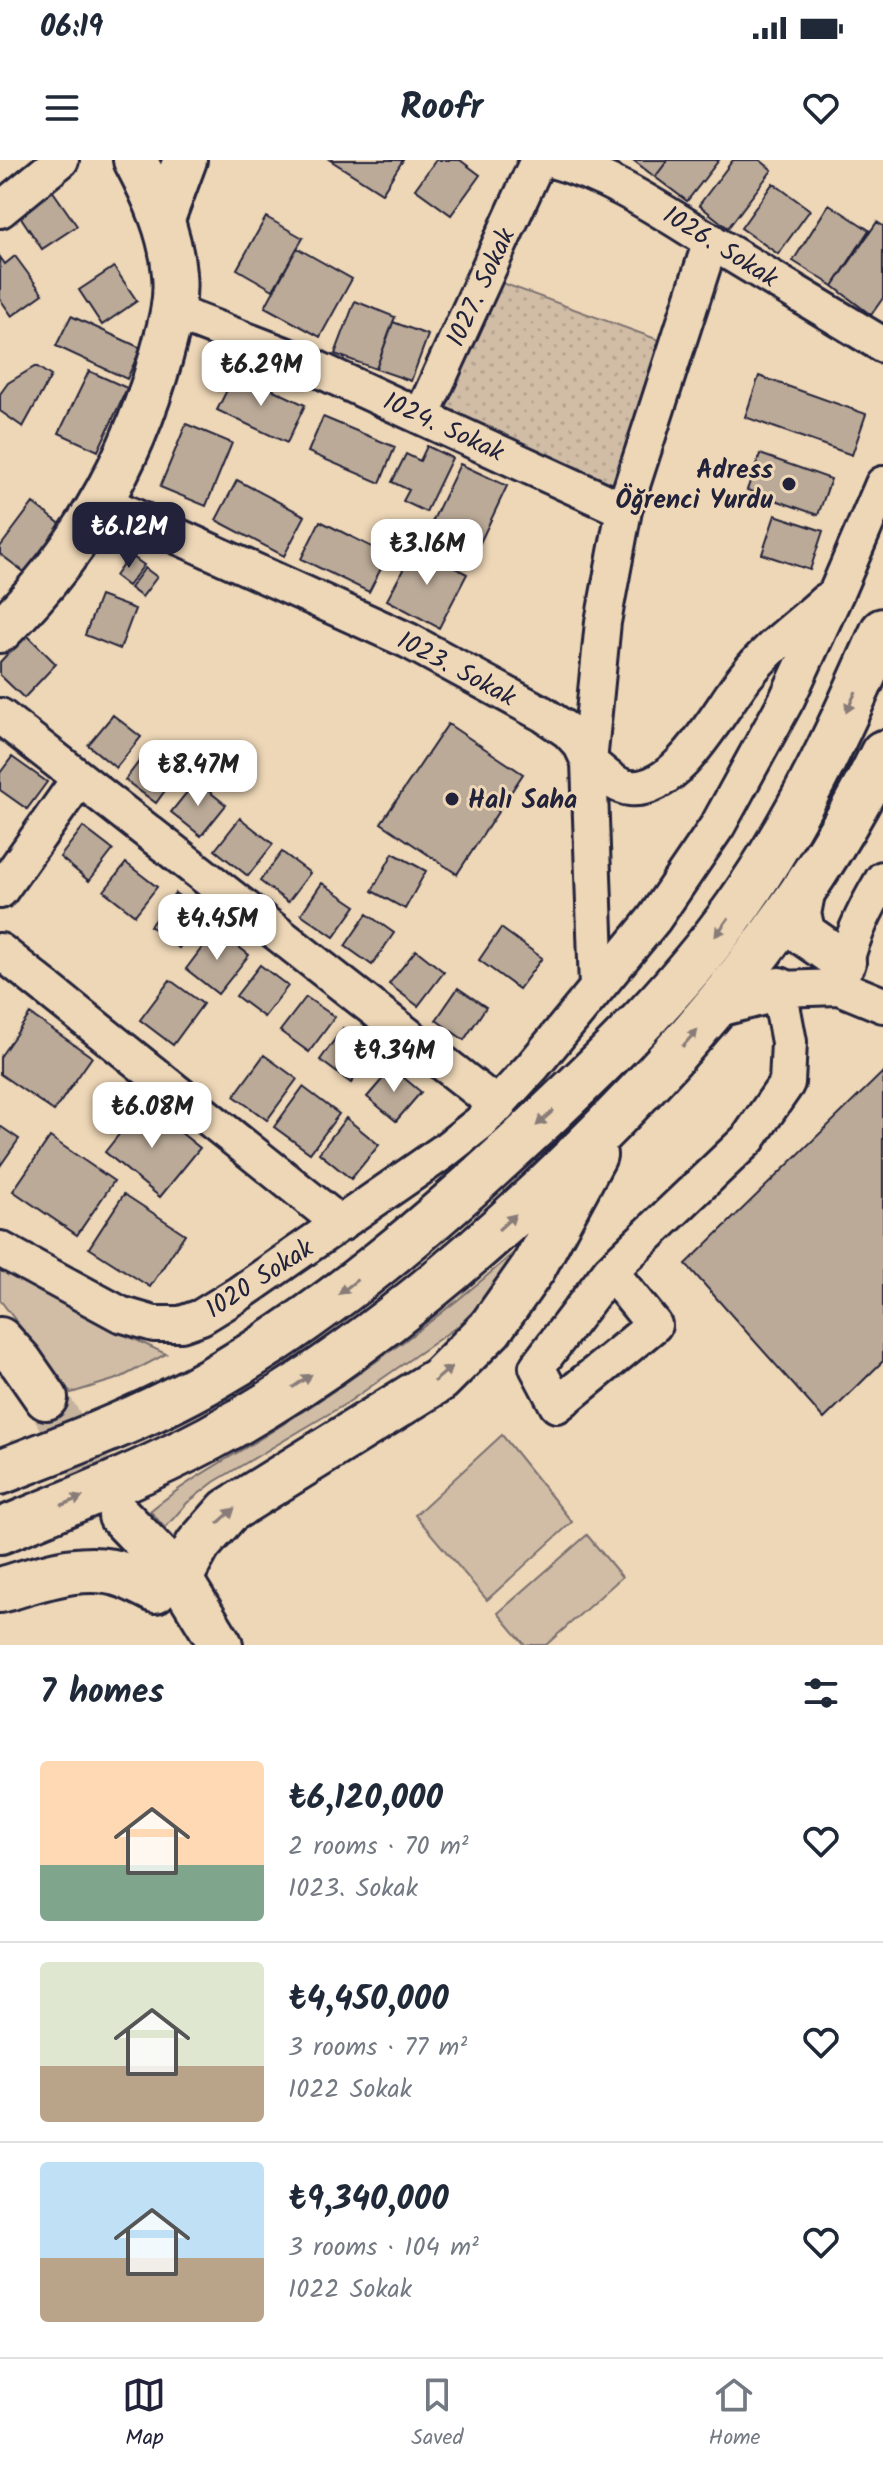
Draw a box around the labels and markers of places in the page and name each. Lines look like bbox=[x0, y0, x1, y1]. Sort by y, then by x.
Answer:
pin: ₺6.29M bbox=[196, 340, 326, 408]
place label: Adress Öğrenci Yurdu bbox=[615, 450, 773, 522]
marker: Adress Öğrenci Yurdu bbox=[780, 475, 798, 493]
pin: ₺6.12M bbox=[64, 502, 194, 570]
pin: ₺3.16M bbox=[362, 519, 492, 587]
pin: ₺8.47M bbox=[133, 740, 263, 808]
place label: Halı Saha bbox=[468, 780, 577, 822]
marker: Halı Saha bbox=[443, 790, 461, 808]
pin: ₺4.45M bbox=[152, 894, 282, 962]
pin: ₺9.34M bbox=[329, 1026, 459, 1094]
pin: ₺6.08M bbox=[87, 1082, 217, 1150]

